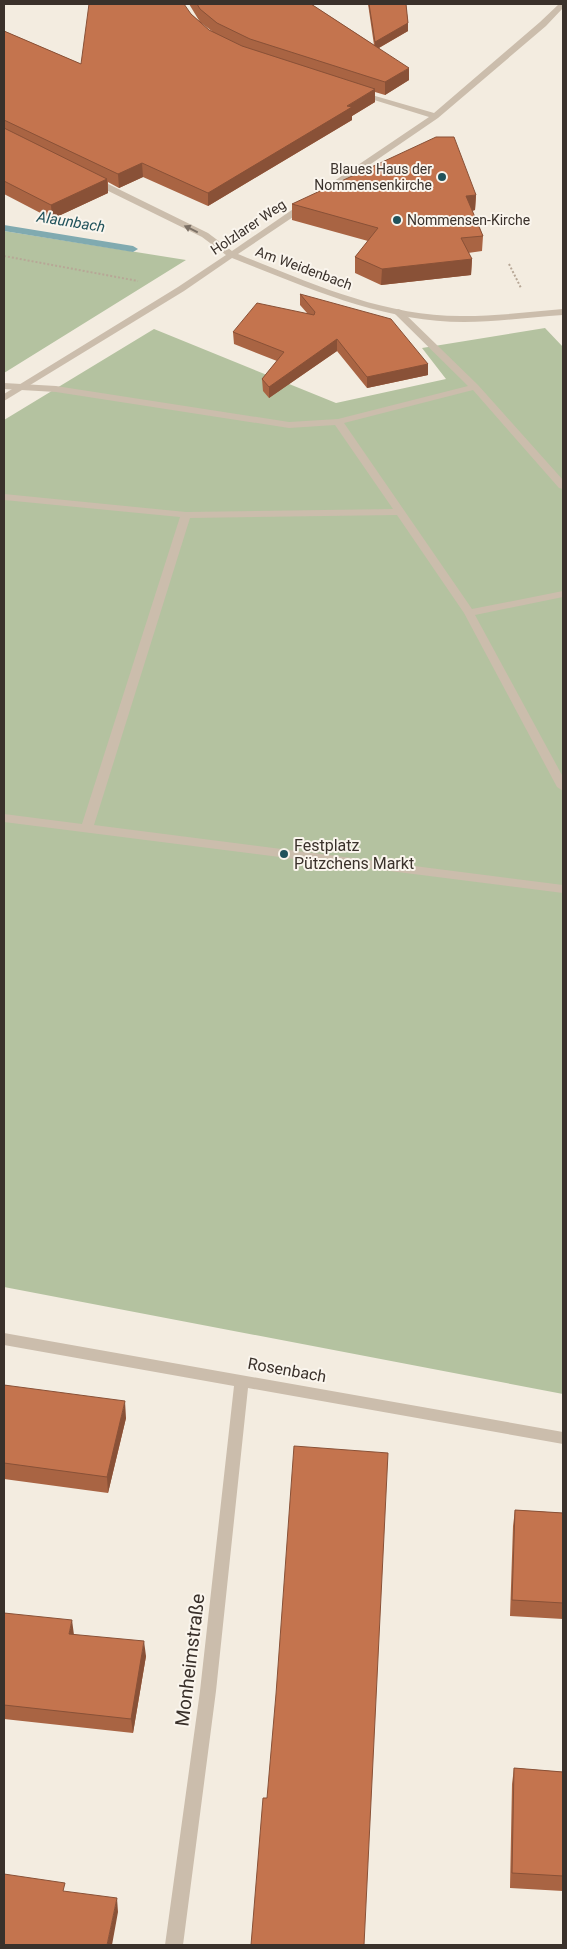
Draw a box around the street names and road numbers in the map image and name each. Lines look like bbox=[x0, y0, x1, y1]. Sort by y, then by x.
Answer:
street label: Holzlarer Weg bbox=[207, 196, 289, 258]
street label: Am Weidenbach bbox=[254, 243, 354, 293]
street label: Rosenbach bbox=[246, 1354, 328, 1386]
street label: Monheimstraße bbox=[170, 1592, 210, 1728]

